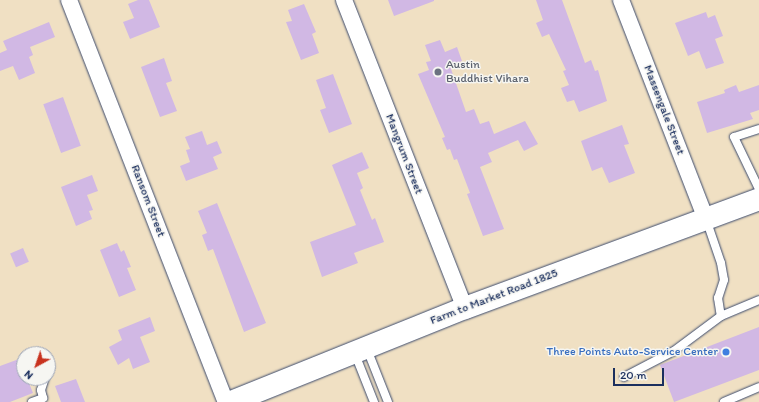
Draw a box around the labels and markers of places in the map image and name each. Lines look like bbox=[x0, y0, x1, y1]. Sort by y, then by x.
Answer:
place label: Austin Buddhist Vihara bbox=[446, 58, 529, 86]
marker: Austin Buddhist Vihara bbox=[433, 67, 443, 77]
place label: Three Points Auto-Service Center bbox=[547, 345, 718, 359]
marker: Three Points Auto-Service Center bbox=[721, 347, 731, 357]

